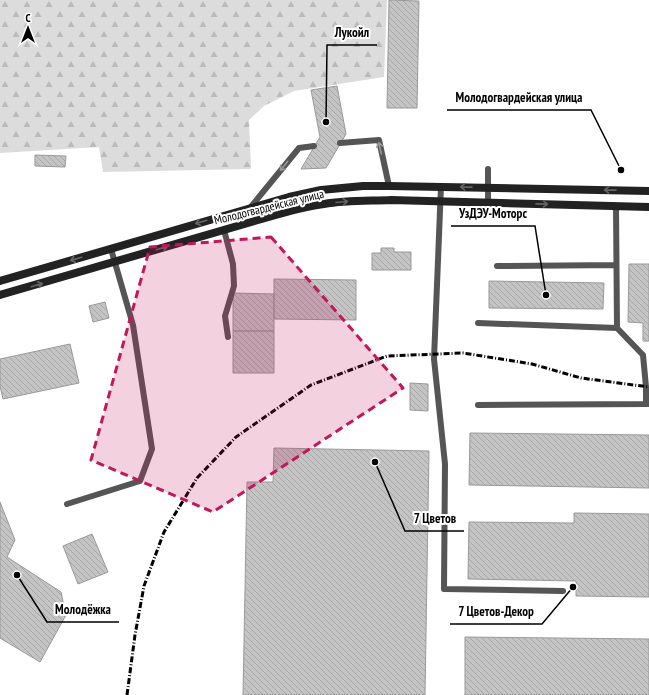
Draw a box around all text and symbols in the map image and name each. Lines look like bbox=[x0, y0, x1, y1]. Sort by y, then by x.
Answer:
north arrow bbox=[8, 8, 48, 48]
text: С bbox=[25, 11, 31, 25]
callout: Лукойл bbox=[327, 20, 377, 45]
text: Лукойл bbox=[334, 24, 370, 41]
callout: Молодогвардейская улица bbox=[447, 85, 591, 110]
text: Молодогвардейская улица bbox=[456, 89, 582, 106]
one-way arrow bbox=[376, 141, 384, 154]
one-way arrow bbox=[280, 161, 289, 172]
one-way arrow bbox=[460, 183, 473, 191]
street label: Молодогвардейская улица bbox=[212, 186, 326, 227]
one-way arrow bbox=[604, 187, 617, 194]
one-way arrow bbox=[335, 198, 348, 206]
one-way arrow bbox=[535, 200, 548, 208]
callout: УзДЭУ-Моторс bbox=[451, 201, 535, 226]
text: УзДЭУ-Моторс bbox=[458, 205, 527, 222]
one-way arrow bbox=[194, 219, 207, 226]
one-way arrow bbox=[156, 244, 169, 251]
one-way arrow bbox=[70, 256, 83, 263]
one-way arrow bbox=[31, 280, 44, 288]
callout: 7 Цветов bbox=[405, 506, 464, 531]
text: 7 Цветов bbox=[414, 510, 457, 527]
callout: Молодёжка bbox=[47, 597, 119, 622]
callout: 7 Цветов-Декор bbox=[450, 599, 542, 624]
text: Молодёжка bbox=[55, 601, 111, 618]
text: 7 Цветов-Декор bbox=[458, 603, 534, 620]

